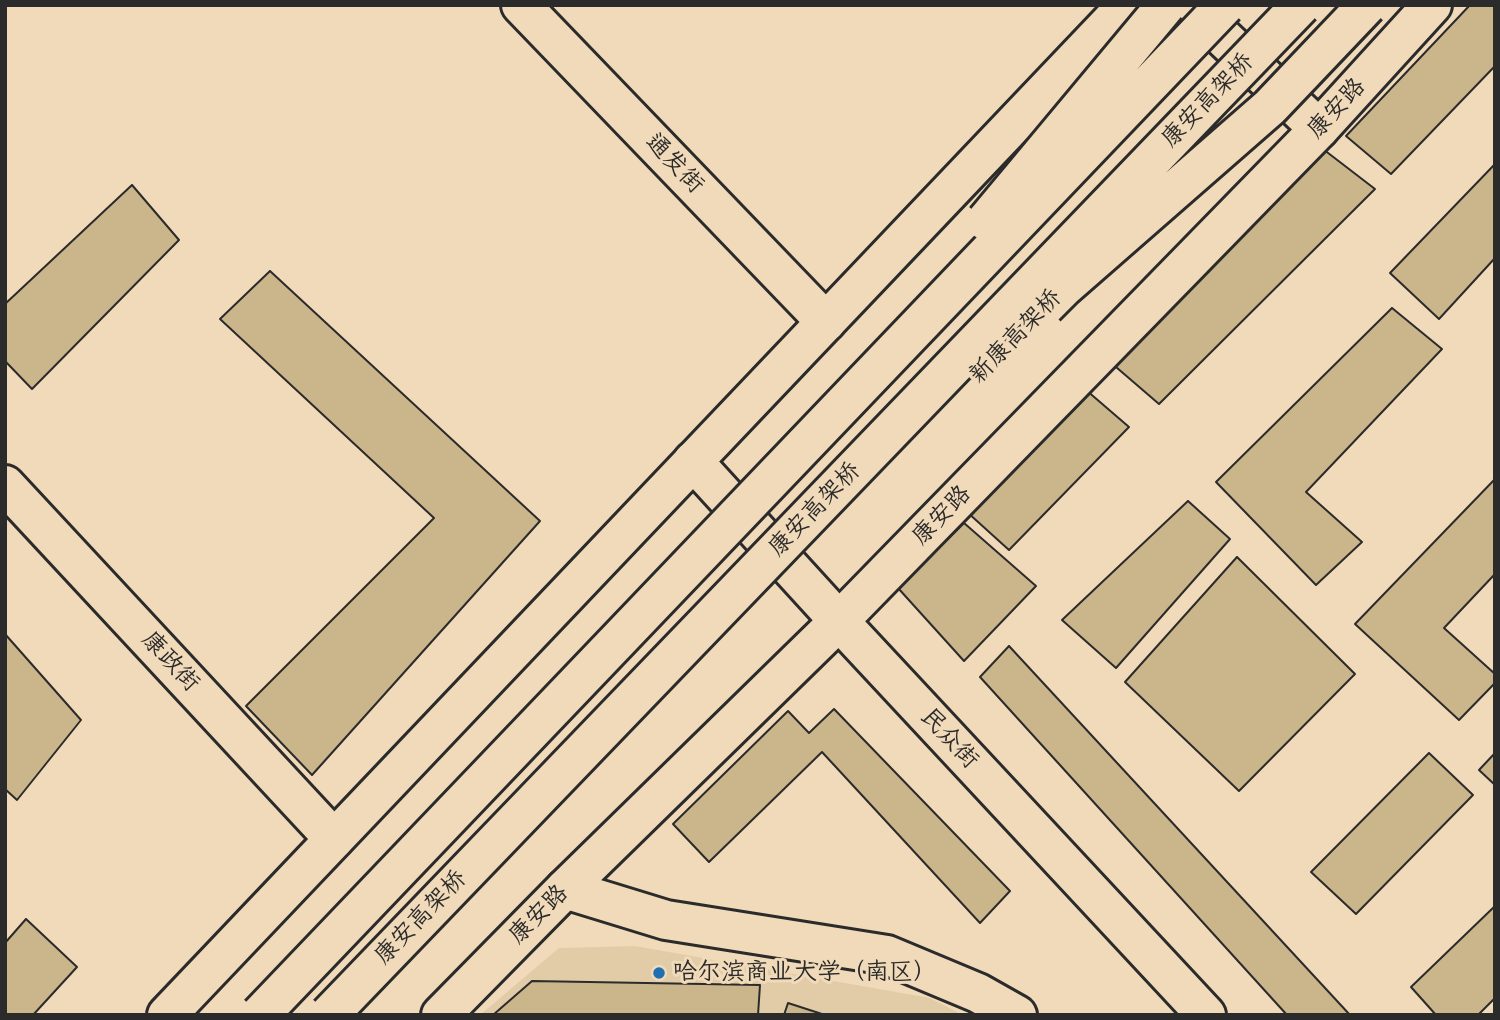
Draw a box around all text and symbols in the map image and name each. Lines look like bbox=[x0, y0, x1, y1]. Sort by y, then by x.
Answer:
street label: 康安高架桥 bbox=[1156, 48, 1260, 154]
street label: 康安路 bbox=[1302, 73, 1372, 145]
street label: 通发街 bbox=[639, 128, 709, 200]
street label: 新康高架桥 bbox=[964, 284, 1068, 390]
street label: 康安高架桥 bbox=[763, 457, 867, 563]
street label: 康安路 bbox=[907, 480, 977, 552]
street label: 康政街 bbox=[135, 626, 205, 698]
street label: 民众街 bbox=[914, 703, 984, 775]
street label: 康安高架桥 bbox=[369, 865, 473, 971]
street label: 康安路 bbox=[503, 879, 575, 951]
place label: 哈尔滨商业大学（南区） bbox=[673, 959, 937, 987]
marker: 哈尔滨商业大学（南区） bbox=[651, 965, 667, 981]

